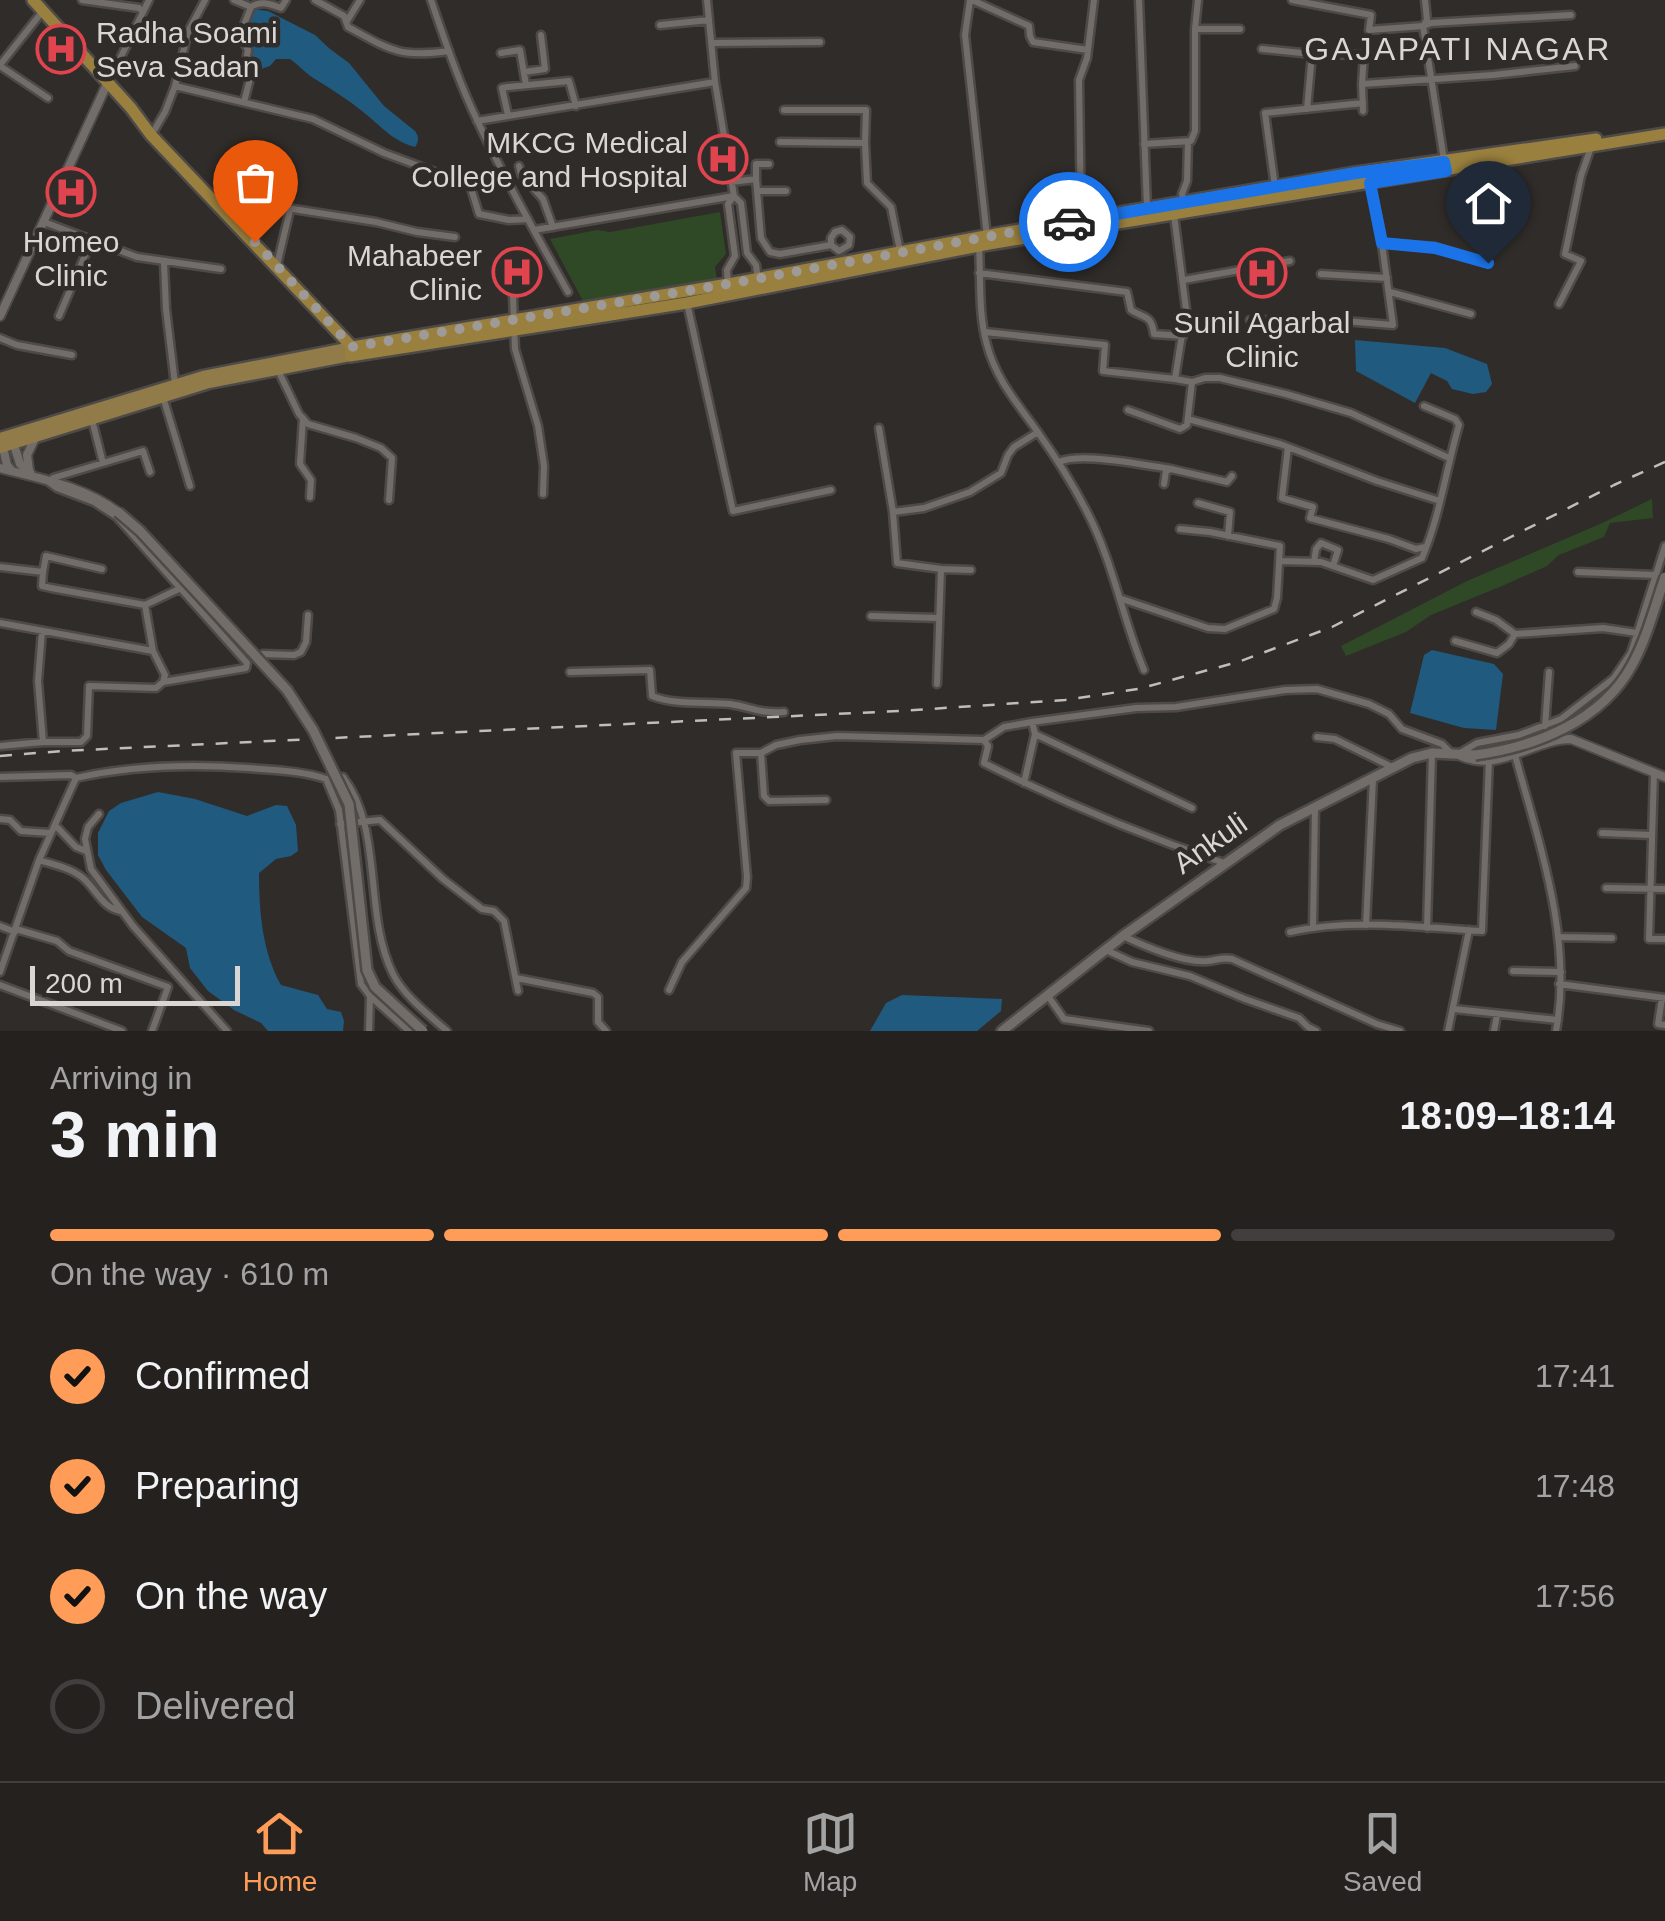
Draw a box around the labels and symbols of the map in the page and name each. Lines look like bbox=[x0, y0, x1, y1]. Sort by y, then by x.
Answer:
place label: Radha Soami Seva Sadan bbox=[96, 16, 278, 83]
hospital icon: Radha Soami Seva Sadan bbox=[35, 23, 87, 75]
district label: GAJAPATI NAGAR bbox=[1304, 31, 1612, 67]
place label: MKCG Medical College and Hospital bbox=[411, 126, 688, 193]
hospital icon: MKCG Medical College and Hospital bbox=[697, 133, 749, 185]
pin bbox=[213, 140, 298, 243]
pin bbox=[1446, 161, 1531, 264]
hospital icon: Homeo Clinic bbox=[45, 166, 97, 218]
courier bbox=[1019, 172, 1119, 272]
place label: Homeo Clinic bbox=[23, 225, 119, 292]
place label: Mahabeer Clinic bbox=[347, 239, 482, 306]
hospital icon: Mahabeer Clinic bbox=[491, 246, 543, 298]
hospital icon: Sunil Agarbal Clinic bbox=[1236, 247, 1288, 299]
place label: Sunil Agarbal Clinic bbox=[1174, 306, 1350, 373]
street label: Ankuli bbox=[1167, 806, 1253, 880]
scale bar bbox=[30, 961, 240, 1006]

